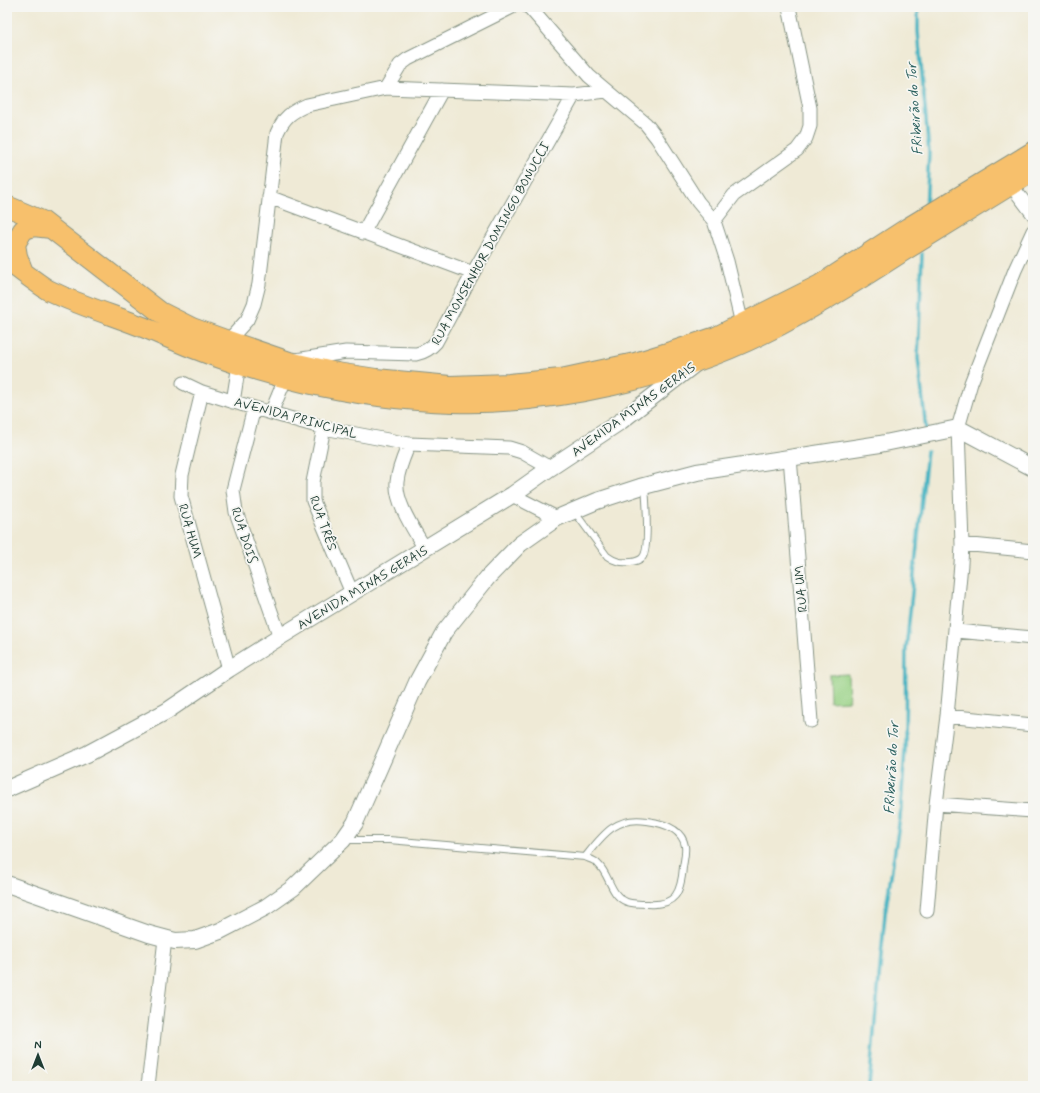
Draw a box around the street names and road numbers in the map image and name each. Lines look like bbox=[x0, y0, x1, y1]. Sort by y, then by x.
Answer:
street label: RUA MONSENHOR DOMINGO BONUCCI bbox=[428, 139, 555, 348]
street label: AVENIDA MINAS GERAIS bbox=[568, 359, 700, 461]
street label: AVENIDA PRINCIPAL bbox=[232, 394, 359, 443]
street label: RUA TRÊS bbox=[305, 493, 341, 553]
street label: RUA HUM bbox=[174, 502, 205, 561]
street label: RUA DOIS bbox=[227, 505, 261, 566]
street label: AVENIDA MINAS GERAIS bbox=[294, 542, 432, 634]
street label: RUA UM bbox=[791, 565, 812, 613]

